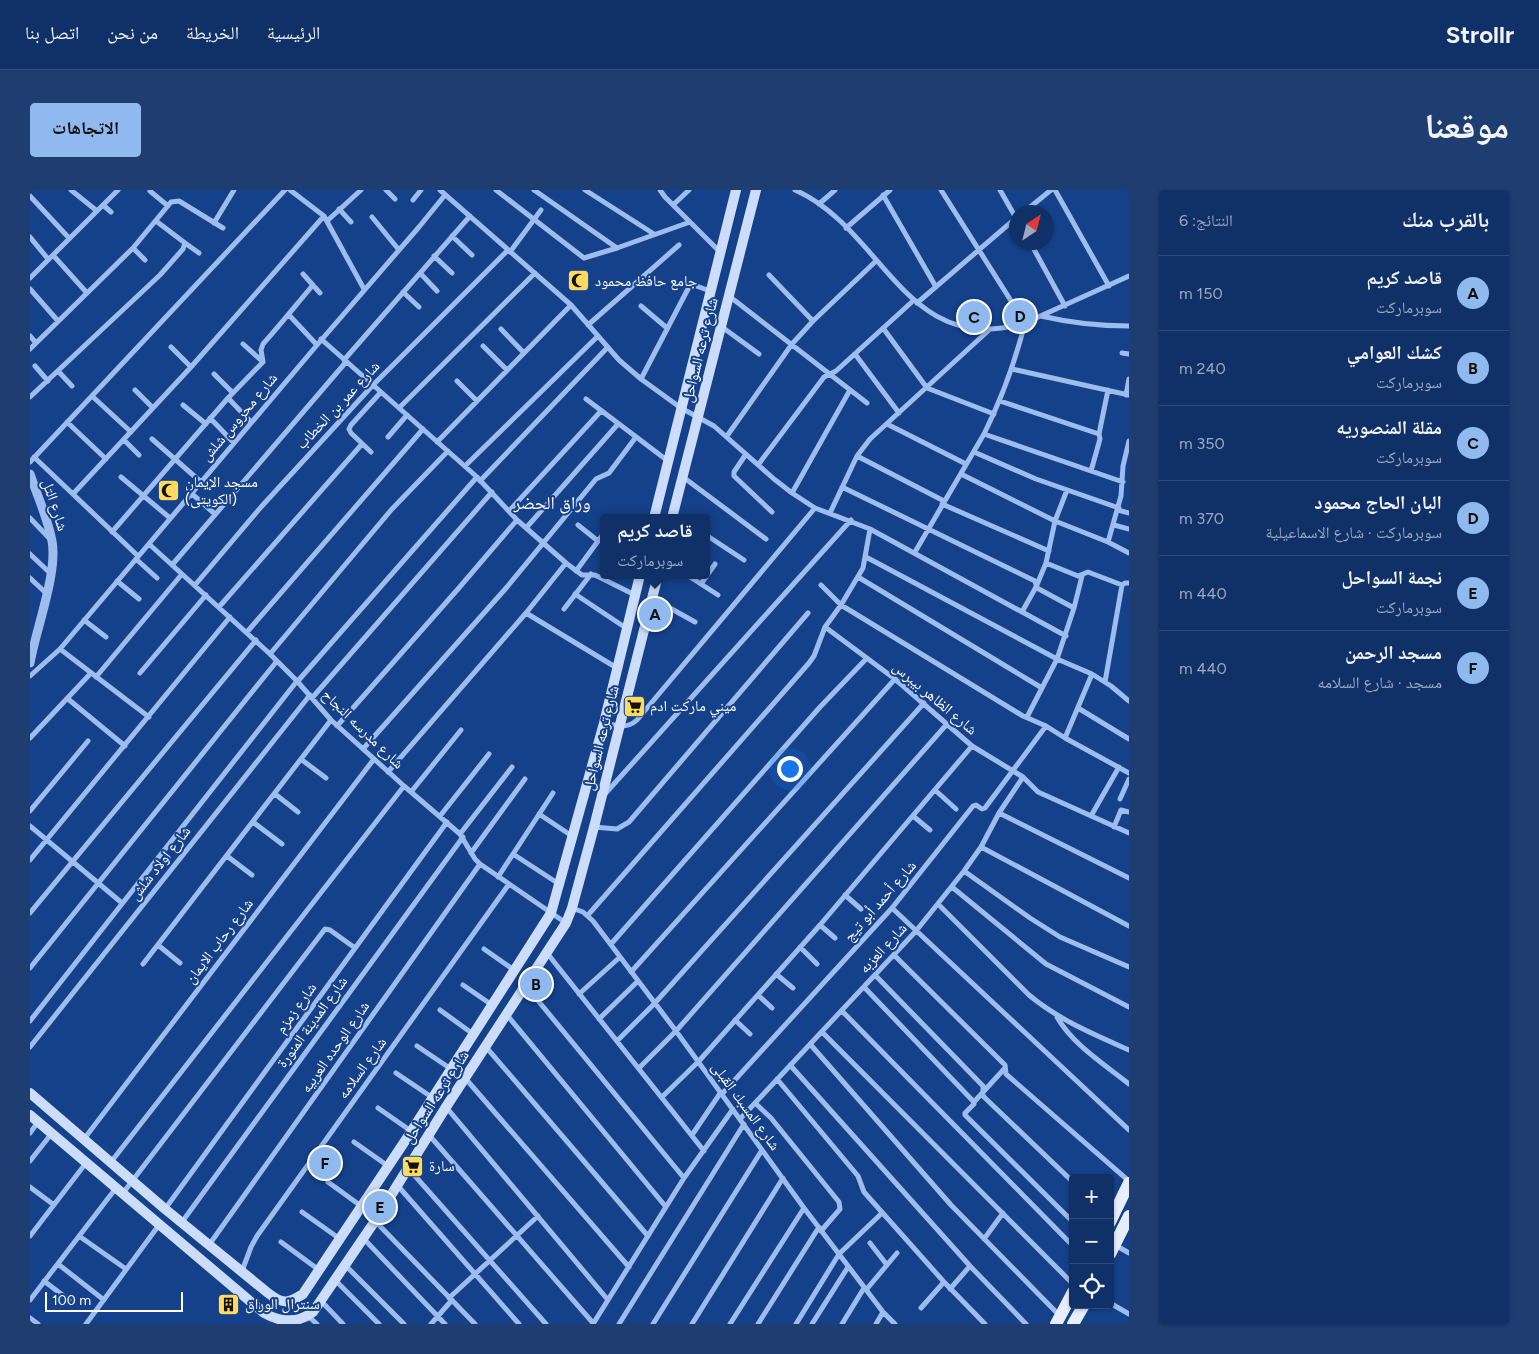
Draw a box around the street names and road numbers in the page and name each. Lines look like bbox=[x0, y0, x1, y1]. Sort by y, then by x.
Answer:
street label: شارع ترعه السواحل bbox=[678, 296, 723, 404]
street label: شارع عمر بن الخطاب bbox=[293, 357, 384, 453]
street label: شارع محروس شلش bbox=[197, 369, 282, 466]
street label: شارع التل bbox=[37, 477, 72, 534]
street label: شارع الظاهر بيبرس bbox=[888, 657, 981, 739]
street label: شارع ترعه السواحل bbox=[579, 684, 624, 792]
street label: شارع مدرسه النجاح bbox=[318, 685, 408, 773]
street label: شارع اولاد شلش bbox=[125, 822, 195, 904]
street label: شارع أحمد أبو تيج bbox=[840, 857, 921, 946]
street label: شارع رحاب الايمان bbox=[181, 895, 258, 988]
street label: شارع العزبه bbox=[855, 919, 912, 978]
street label: شارع المدينة المنورة bbox=[273, 973, 352, 1072]
street label: شارع زمزم bbox=[272, 979, 321, 1037]
street label: شارع الوحده العربيه bbox=[297, 998, 374, 1097]
street label: شارع السلامه bbox=[334, 1034, 391, 1103]
street label: شارع ترعه السواحل bbox=[399, 1047, 474, 1147]
street label: شارع المسبك القبلى bbox=[707, 1058, 784, 1155]

